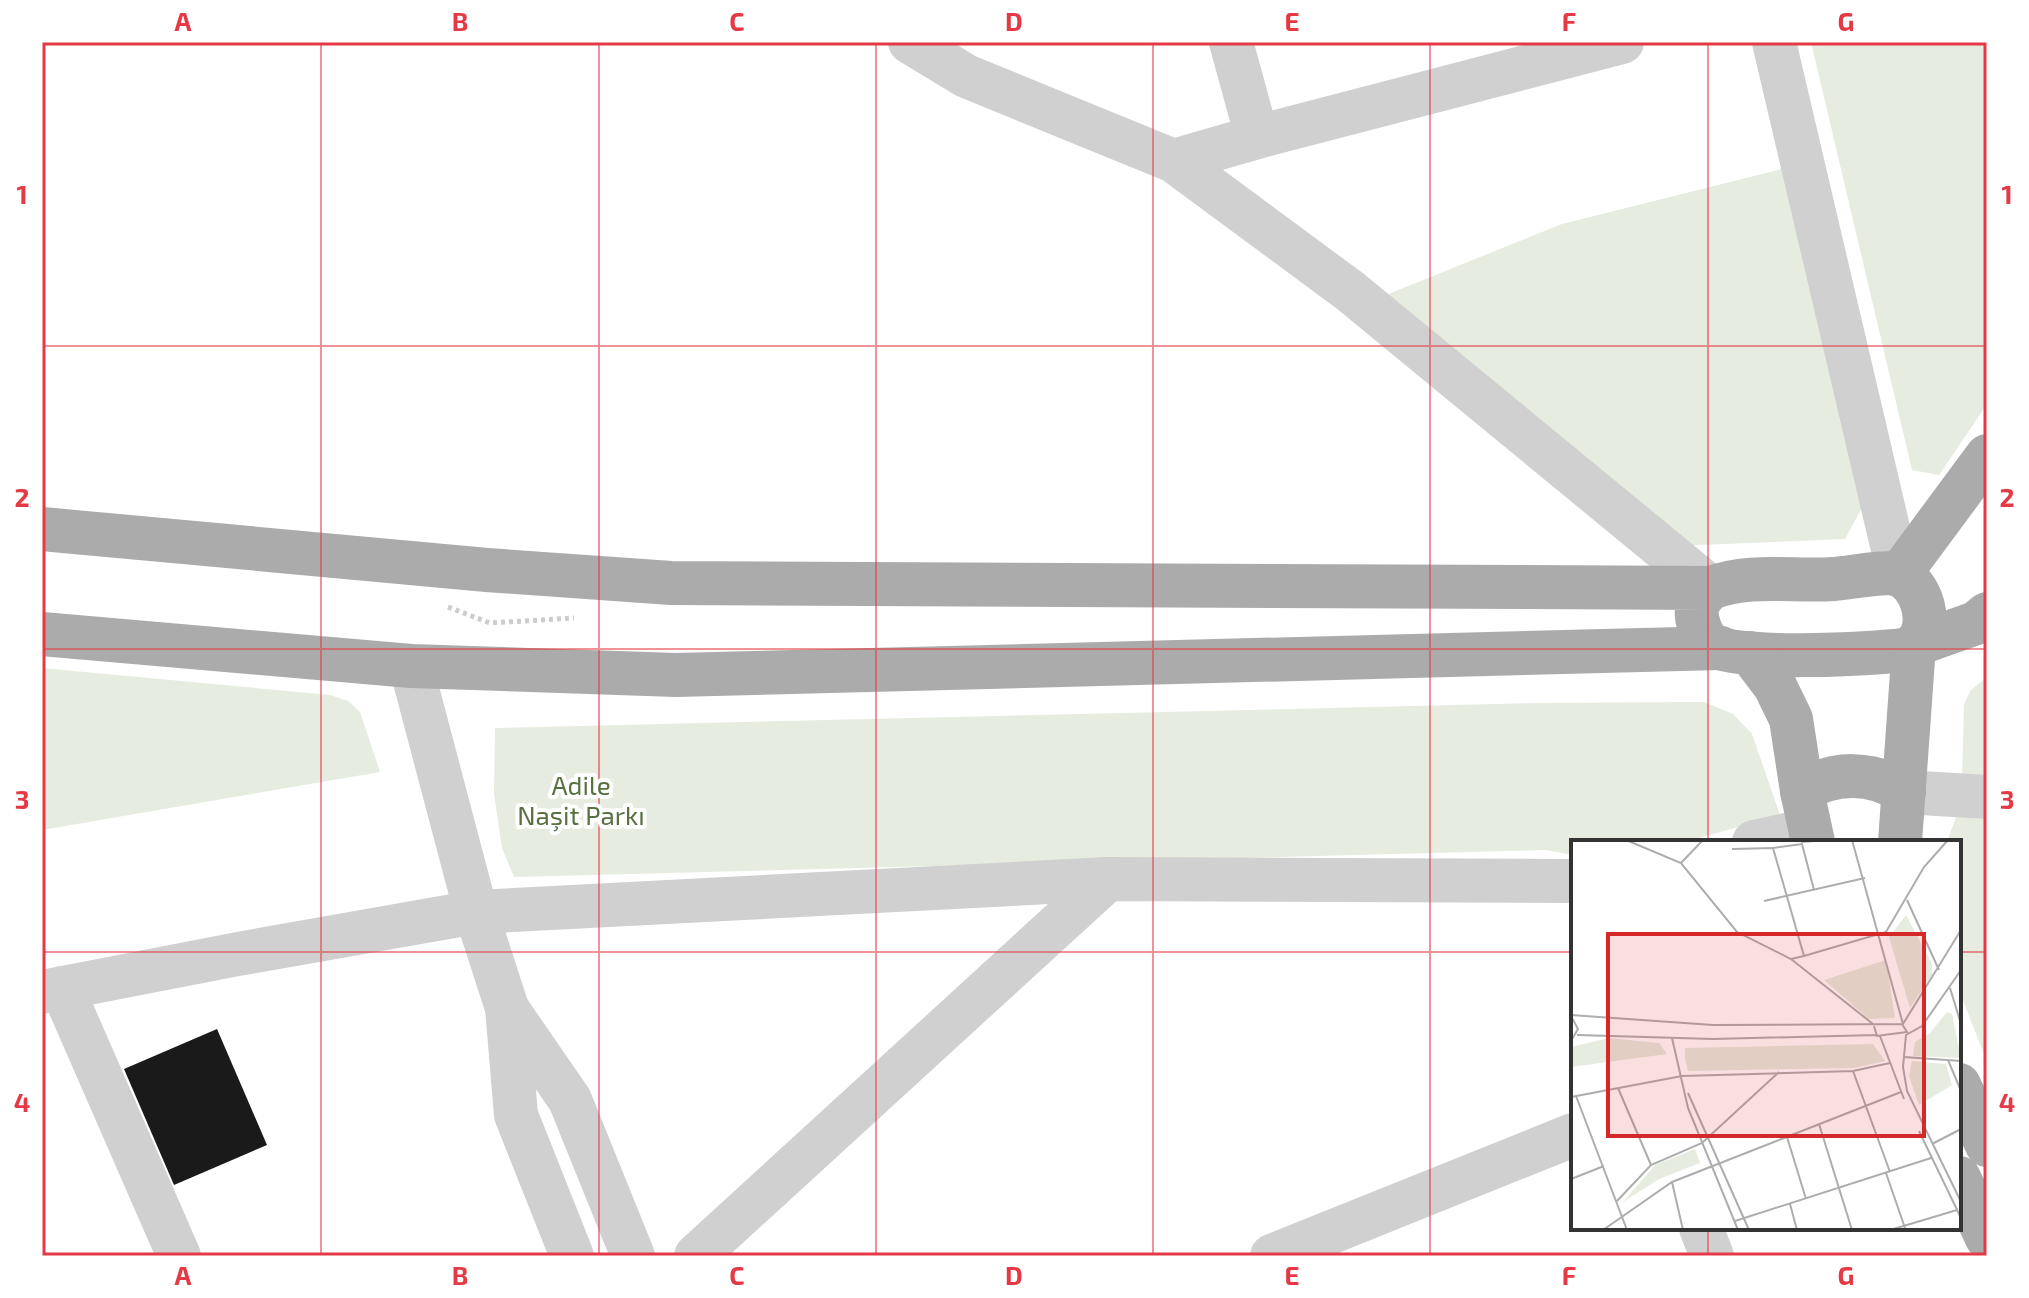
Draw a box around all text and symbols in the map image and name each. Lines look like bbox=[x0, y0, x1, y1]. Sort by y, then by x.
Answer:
text: A bbox=[175, 5, 192, 36]
text: B bbox=[452, 5, 468, 36]
text: C bbox=[729, 5, 745, 36]
text: D bbox=[1005, 5, 1023, 36]
text: E bbox=[1284, 5, 1300, 36]
text: F bbox=[1562, 5, 1576, 36]
text: G bbox=[1838, 5, 1854, 36]
text: 1 bbox=[16, 178, 28, 209]
text: 1 bbox=[2001, 178, 2013, 209]
text: 2 bbox=[14, 481, 30, 512]
text: 2 bbox=[1999, 481, 2015, 512]
park label: Adile Naşit Parkı bbox=[517, 769, 645, 832]
text: 3 bbox=[15, 783, 29, 814]
text: 3 bbox=[2000, 783, 2014, 814]
inset map bbox=[1571, 840, 1961, 1230]
text: 4 bbox=[14, 1086, 30, 1117]
text: 4 bbox=[1999, 1086, 2015, 1117]
text: A bbox=[175, 1259, 192, 1290]
text: B bbox=[452, 1259, 468, 1290]
text: C bbox=[729, 1259, 745, 1290]
text: D bbox=[1005, 1259, 1023, 1290]
text: E bbox=[1284, 1259, 1300, 1290]
text: F bbox=[1562, 1259, 1576, 1290]
text: G bbox=[1838, 1259, 1854, 1290]

